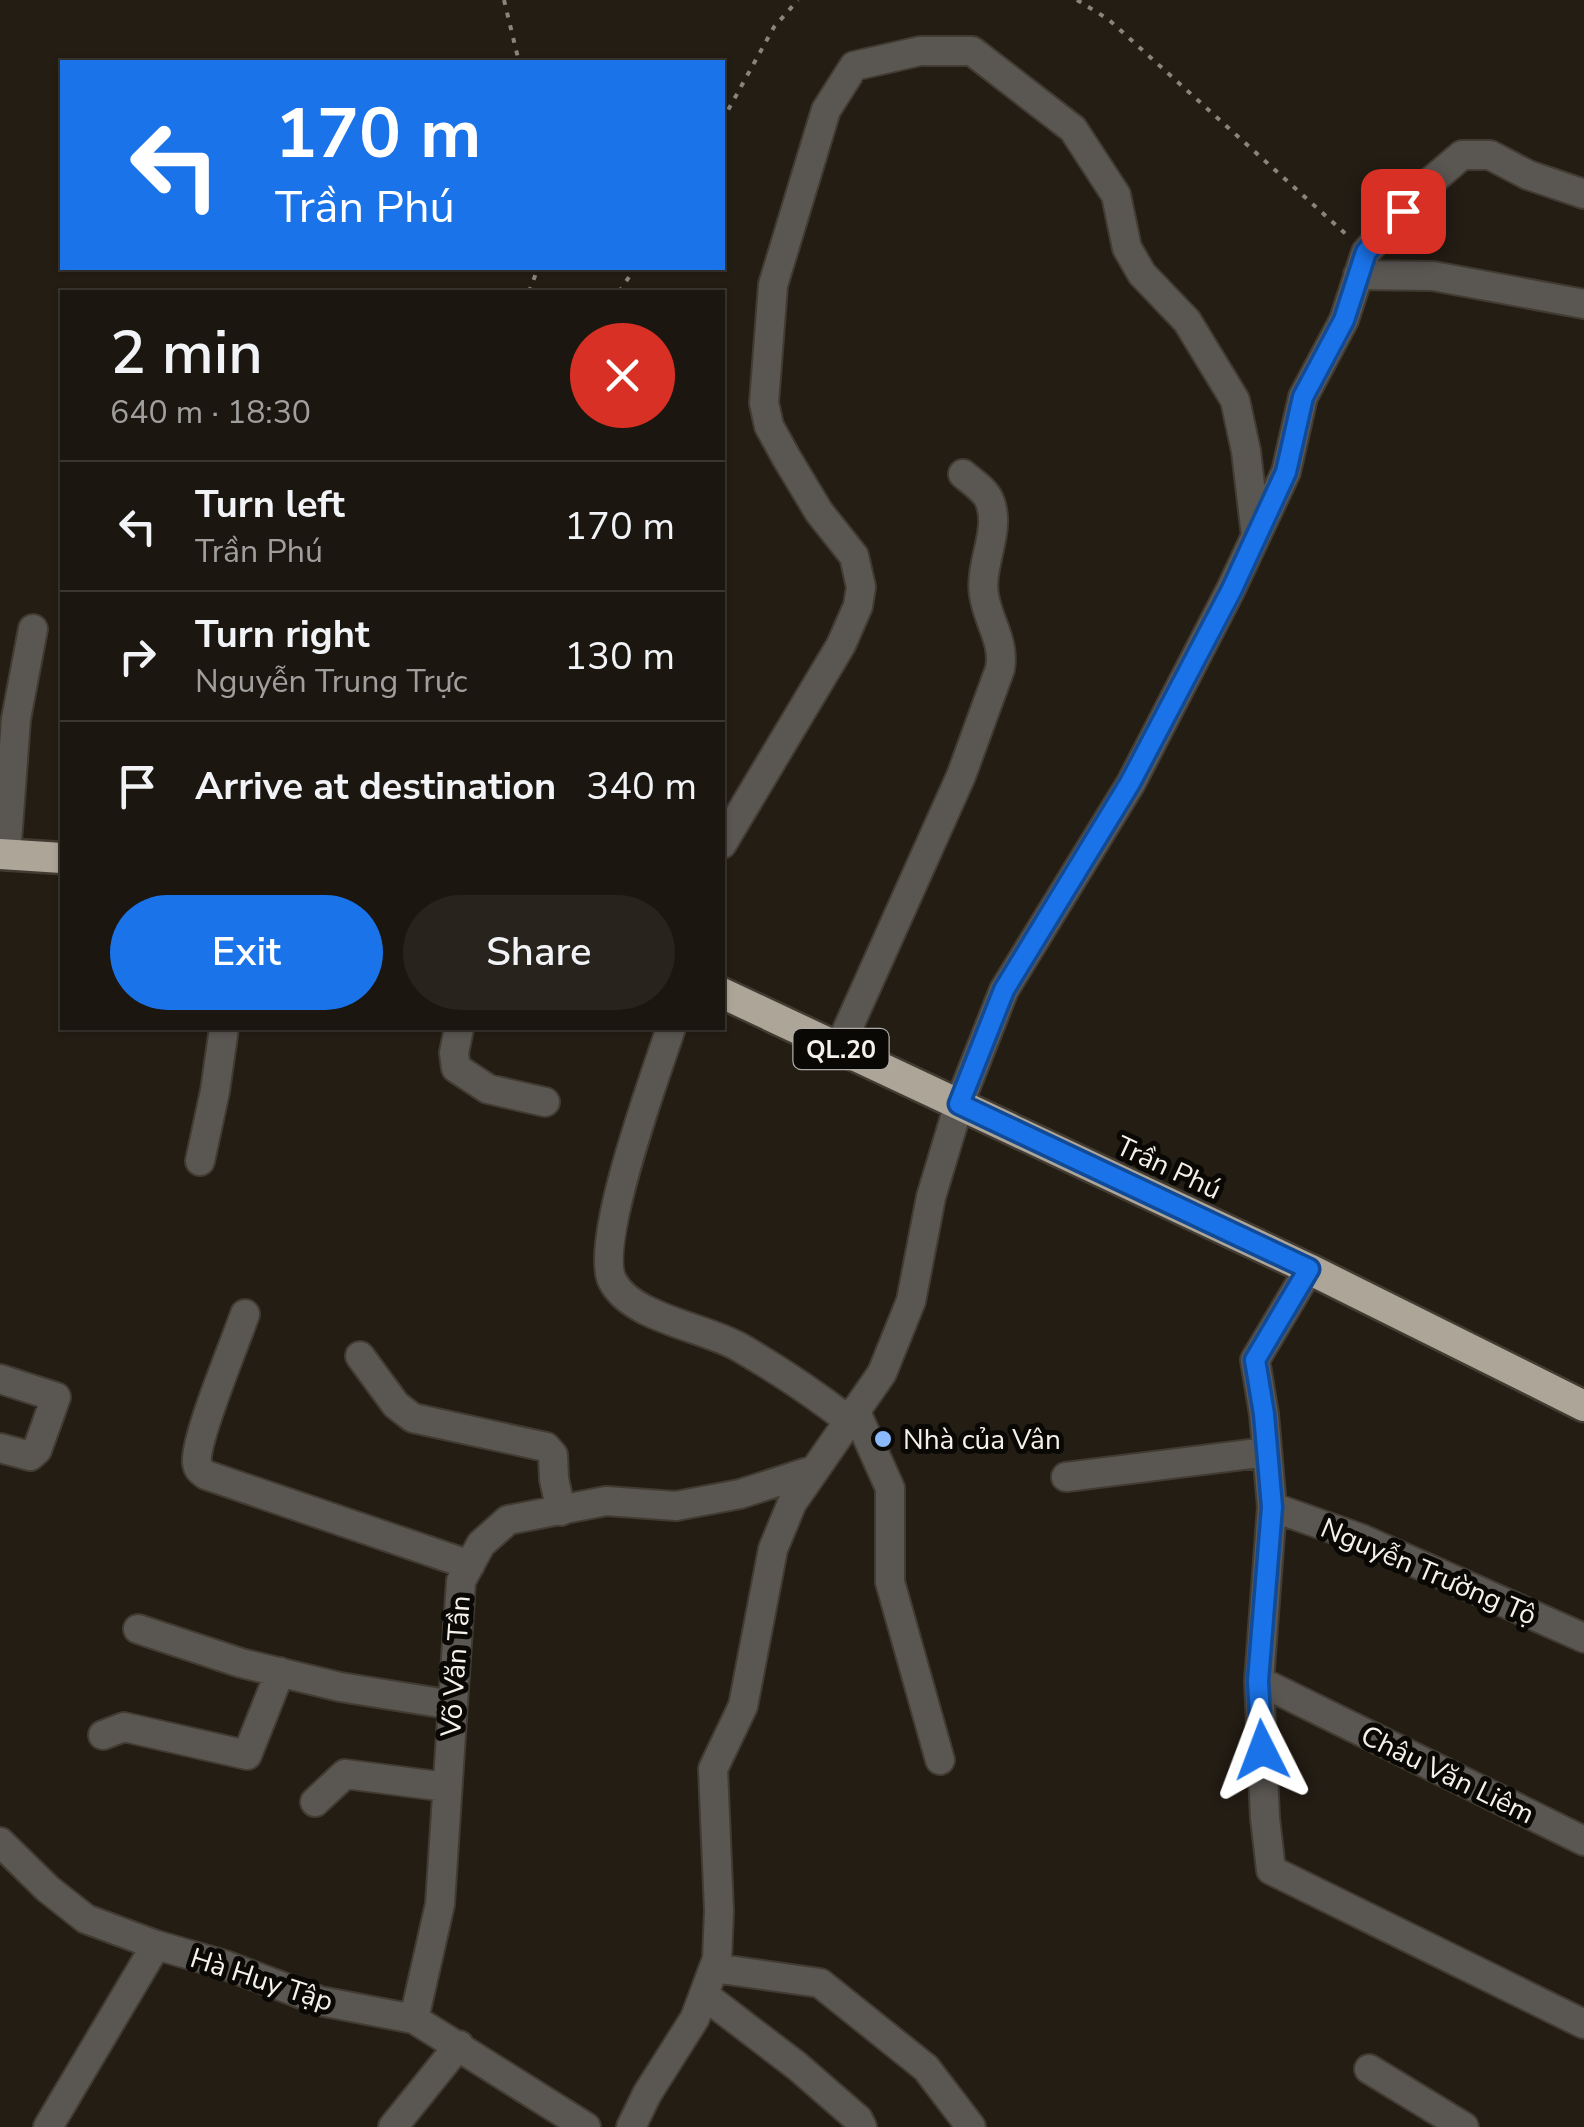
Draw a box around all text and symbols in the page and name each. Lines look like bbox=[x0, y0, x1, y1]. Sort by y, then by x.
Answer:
text: 170 m bbox=[275, 86, 481, 182]
icon: left bbox=[110, 100, 240, 230]
pin bbox=[1361, 169, 1446, 254]
text: Trần Phú bbox=[275, 177, 455, 238]
icon: arrive bbox=[1376, 184, 1431, 239]
text: 2 min bbox=[110, 312, 263, 394]
button: close bbox=[570, 323, 675, 428]
text: 640 m · 18:30 bbox=[110, 391, 311, 434]
text: Turn left bbox=[195, 479, 345, 530]
icon: left bbox=[110, 499, 165, 554]
text: 170 m bbox=[564, 501, 675, 552]
text: Trần Phú bbox=[195, 530, 323, 573]
text: Turn right bbox=[195, 609, 370, 660]
icon: right bbox=[110, 629, 165, 684]
text: 130 m bbox=[564, 631, 675, 682]
text: Nguyễn Trung Trực bbox=[195, 660, 467, 703]
icon: arrive bbox=[110, 759, 165, 814]
text: Arrive at destination bbox=[195, 761, 556, 812]
text: 340 m bbox=[586, 761, 697, 812]
button: Exit bbox=[110, 895, 383, 1010]
button: Share bbox=[403, 895, 675, 1010]
road number: QL.20 bbox=[794, 1029, 888, 1069]
street label: Trần Phú bbox=[1110, 1127, 1227, 1209]
place label: Nhà của Vân bbox=[903, 1421, 1061, 1459]
marker: Nhà của Vân bbox=[872, 1428, 894, 1450]
street label: Nguyễn Trường Tộ bbox=[1315, 1509, 1542, 1635]
street label: Võ Văn Tần bbox=[432, 1594, 480, 1739]
position arrow bbox=[1210, 1698, 1314, 1802]
street label: Châu Văn Liêm bbox=[1354, 1716, 1541, 1833]
street label: Hà Huy Tập bbox=[186, 1939, 338, 2021]

